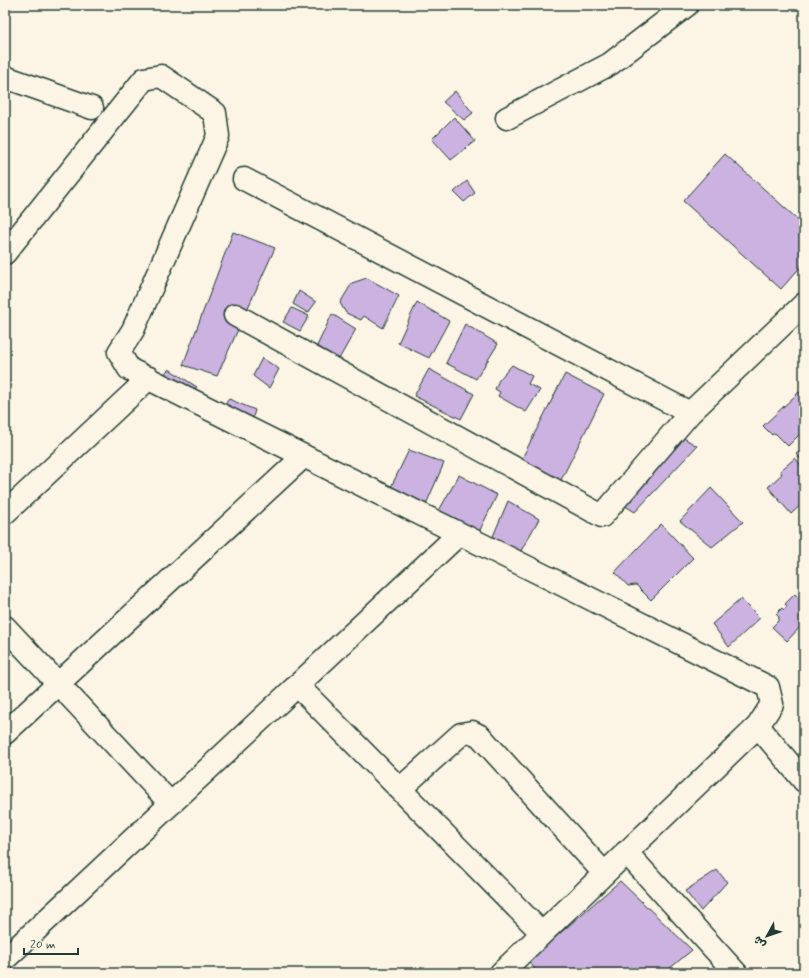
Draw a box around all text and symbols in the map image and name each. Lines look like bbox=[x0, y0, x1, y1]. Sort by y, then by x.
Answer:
north arrow bbox=[747, 916, 787, 956]
scale bar bbox=[24, 930, 78, 956]
text: ش bbox=[751, 933, 769, 951]
text: 20 m bbox=[30, 937, 56, 953]

